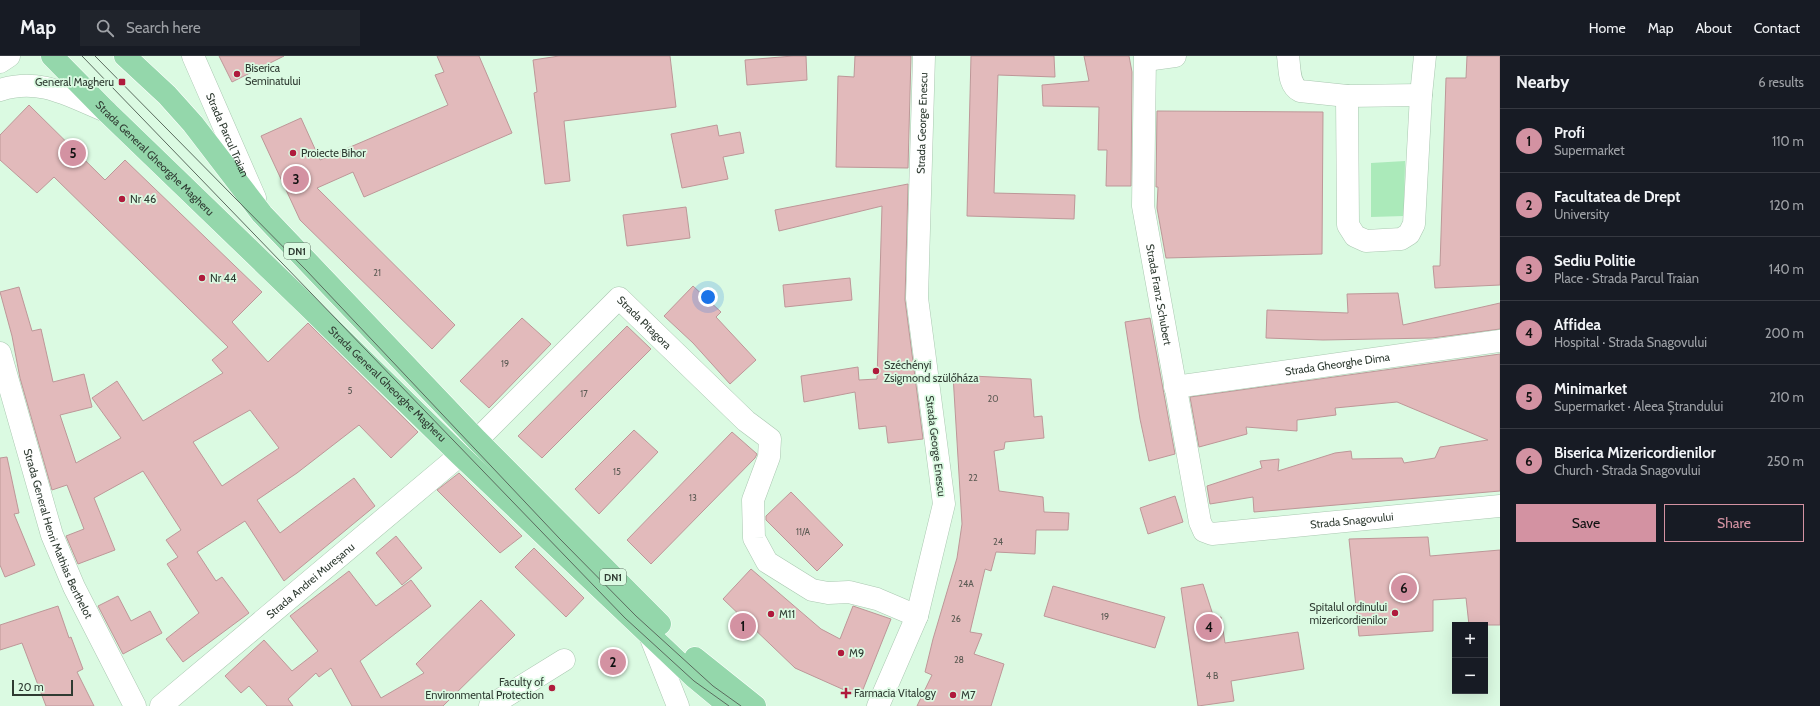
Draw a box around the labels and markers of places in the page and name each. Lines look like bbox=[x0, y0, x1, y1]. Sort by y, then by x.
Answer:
place label: Biserica Seminatului bbox=[245, 61, 301, 88]
marker: Biserica Seminatului bbox=[232, 69, 242, 79]
place label: General Magheru bbox=[35, 75, 114, 89]
marker: General Magheru bbox=[117, 77, 127, 87]
pin: 5 bbox=[60, 138, 86, 168]
place label: Proiecte Bihor bbox=[301, 146, 366, 160]
marker: Proiecte Bihor bbox=[288, 148, 298, 158]
pin: 3 bbox=[283, 164, 309, 194]
place label: Nr 46 bbox=[130, 192, 156, 206]
marker: Nr 46 bbox=[117, 194, 127, 204]
place label: Nr 44 bbox=[210, 271, 237, 285]
marker: Nr 44 bbox=[197, 273, 207, 283]
place label: Széchényi Zsigmond szülőháza bbox=[884, 358, 979, 385]
marker: Széchényi Zsigmond szülőháza bbox=[871, 366, 881, 376]
pin: 6 bbox=[1391, 573, 1417, 603]
place label: Spitalul ordinului mizericordienilor bbox=[1309, 600, 1388, 627]
place label: M11 bbox=[779, 607, 795, 621]
marker: Spitalul ordinului mizericordienilor bbox=[1390, 608, 1400, 618]
marker: M11 bbox=[766, 609, 776, 619]
pin: 1 bbox=[730, 611, 756, 641]
pin: 4 bbox=[1196, 612, 1222, 642]
place label: M9 bbox=[849, 646, 864, 660]
pin: 2 bbox=[600, 647, 626, 677]
marker: M9 bbox=[836, 648, 846, 658]
place label: Faculty of Environmental Protection bbox=[425, 675, 544, 702]
marker: Faculty of Environmental Protection bbox=[547, 683, 557, 693]
place label: Farmacia Vitalogy bbox=[854, 686, 936, 700]
marker: Farmacia Vitalogy bbox=[841, 688, 851, 698]
place label: M7 bbox=[961, 688, 976, 702]
marker: M7 bbox=[948, 690, 958, 700]

